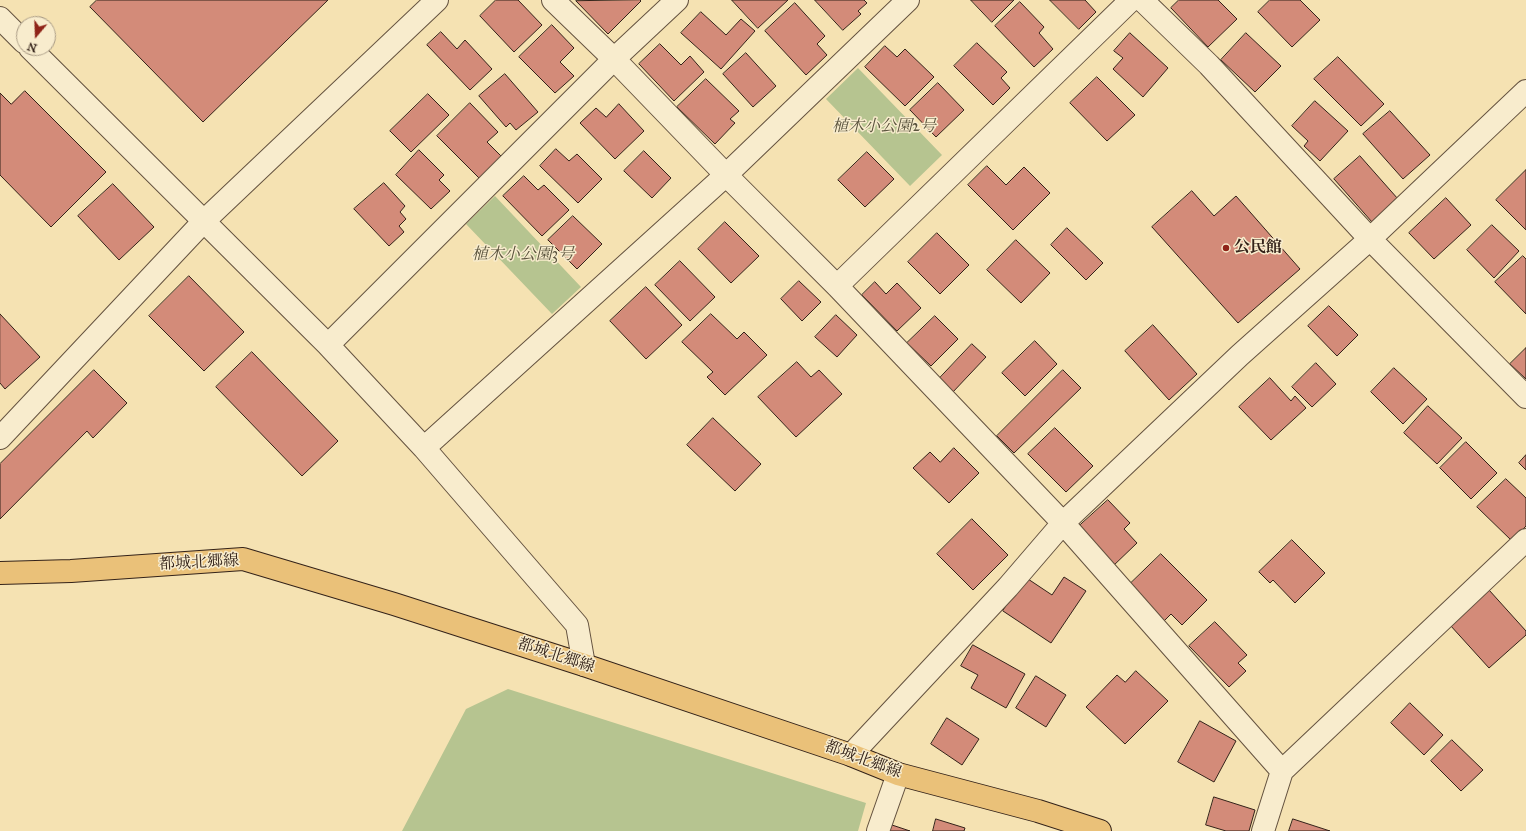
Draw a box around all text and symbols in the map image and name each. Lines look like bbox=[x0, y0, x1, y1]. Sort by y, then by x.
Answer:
north arrow bbox=[16, 16, 56, 56]
text: N bbox=[26, 39, 39, 55]
park label: 植木小公園2号 bbox=[832, 117, 936, 137]
place label: 公民館 bbox=[1234, 238, 1282, 258]
marker: 公民館 bbox=[1221, 243, 1231, 253]
park label: 植木小公園3号 bbox=[472, 245, 574, 265]
street label: 都城北郷線 bbox=[159, 551, 239, 575]
street label: 都城北郷線 bbox=[515, 635, 597, 677]
street label: 都城北郷線 bbox=[822, 737, 904, 783]

